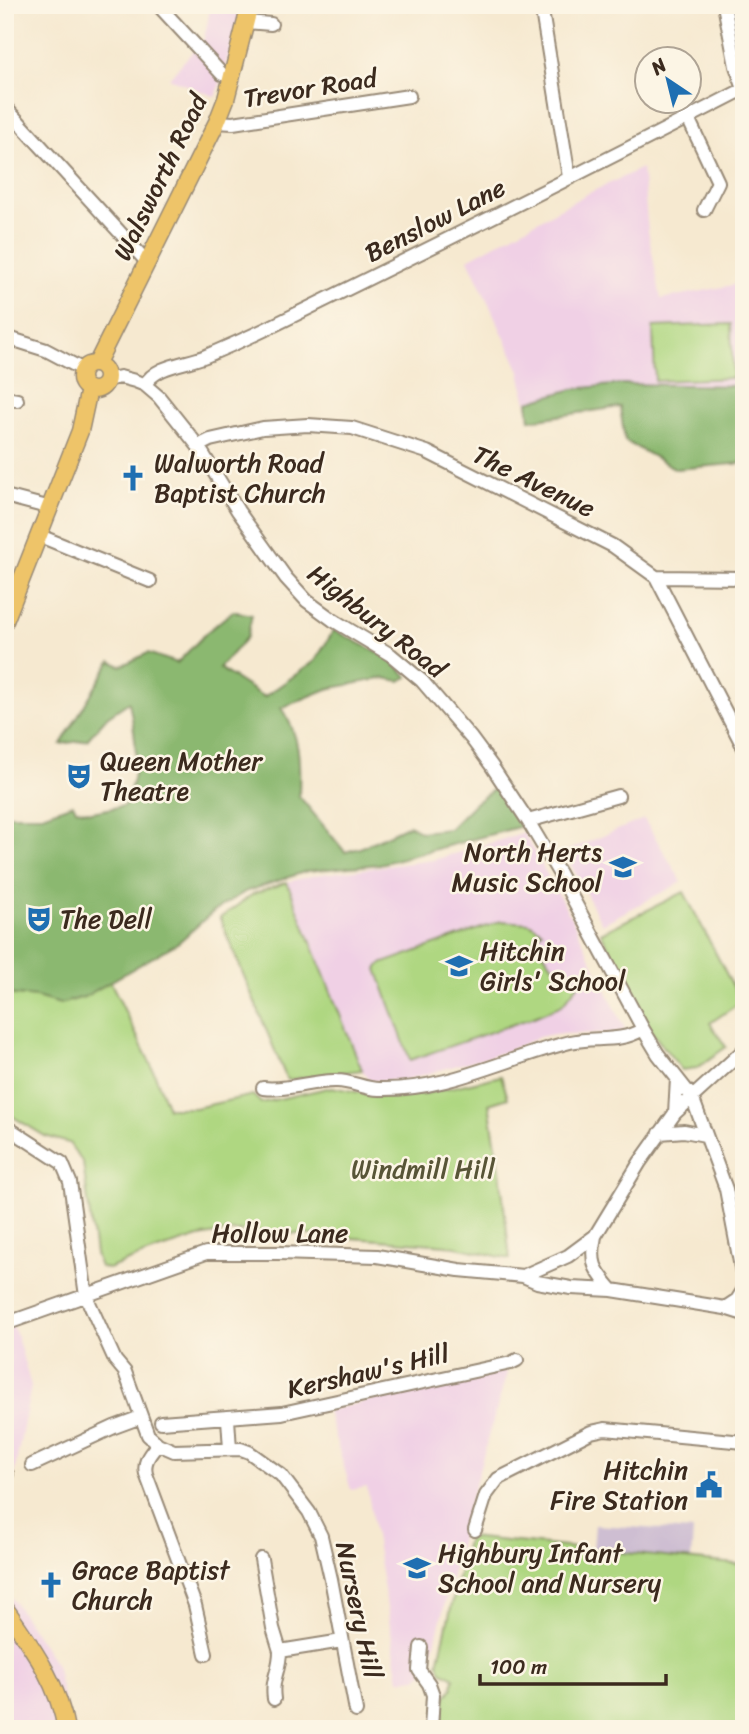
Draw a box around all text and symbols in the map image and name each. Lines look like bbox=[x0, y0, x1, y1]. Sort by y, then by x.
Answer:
north arrow bbox=[634, 46, 704, 116]
text: N bbox=[643, 49, 674, 84]
street label: Trevor Road bbox=[240, 54, 382, 121]
street label: Walsworth Road bbox=[100, 83, 221, 269]
street label: Benslow Lane bbox=[356, 165, 514, 275]
street label: The Avenue bbox=[465, 431, 603, 531]
place label: Walworth Road Baptist Church bbox=[154, 440, 326, 516]
church icon: Walworth Road Baptist Church bbox=[118, 463, 148, 493]
street label: Highbury Road bbox=[297, 552, 459, 692]
place label: Queen Mother Theatre bbox=[100, 738, 263, 814]
theatre icon: Queen Mother Theatre bbox=[64, 761, 94, 791]
place label: North Herts Music School bbox=[452, 829, 603, 905]
school or university icon: North Herts Music School bbox=[608, 852, 638, 882]
place label: The Dell bbox=[60, 896, 153, 942]
theatre icon: The Dell bbox=[24, 904, 54, 934]
place label: Hitchin Girls' School bbox=[480, 928, 626, 1004]
school or university icon: Hitchin Girls' School bbox=[444, 951, 474, 981]
park label: Windmill Hill bbox=[351, 1146, 496, 1192]
street label: Hollow Lane bbox=[212, 1210, 348, 1256]
street label: Kershaw's Hill bbox=[282, 1330, 454, 1412]
place label: Hitchin Fire Station bbox=[550, 1447, 688, 1523]
public building icon: Hitchin Fire Station bbox=[694, 1470, 724, 1500]
place label: Highbury Infant School and Nursery bbox=[438, 1530, 662, 1606]
street label: Nursery Hill bbox=[322, 1537, 396, 1683]
place label: Grace Baptist Church bbox=[72, 1547, 231, 1623]
school or university icon: Highbury Infant School and Nursery bbox=[402, 1553, 432, 1583]
church icon: Grace Baptist Church bbox=[36, 1570, 66, 1600]
scale bar bbox=[480, 1643, 665, 1687]
text: 100 m bbox=[490, 1648, 547, 1686]

